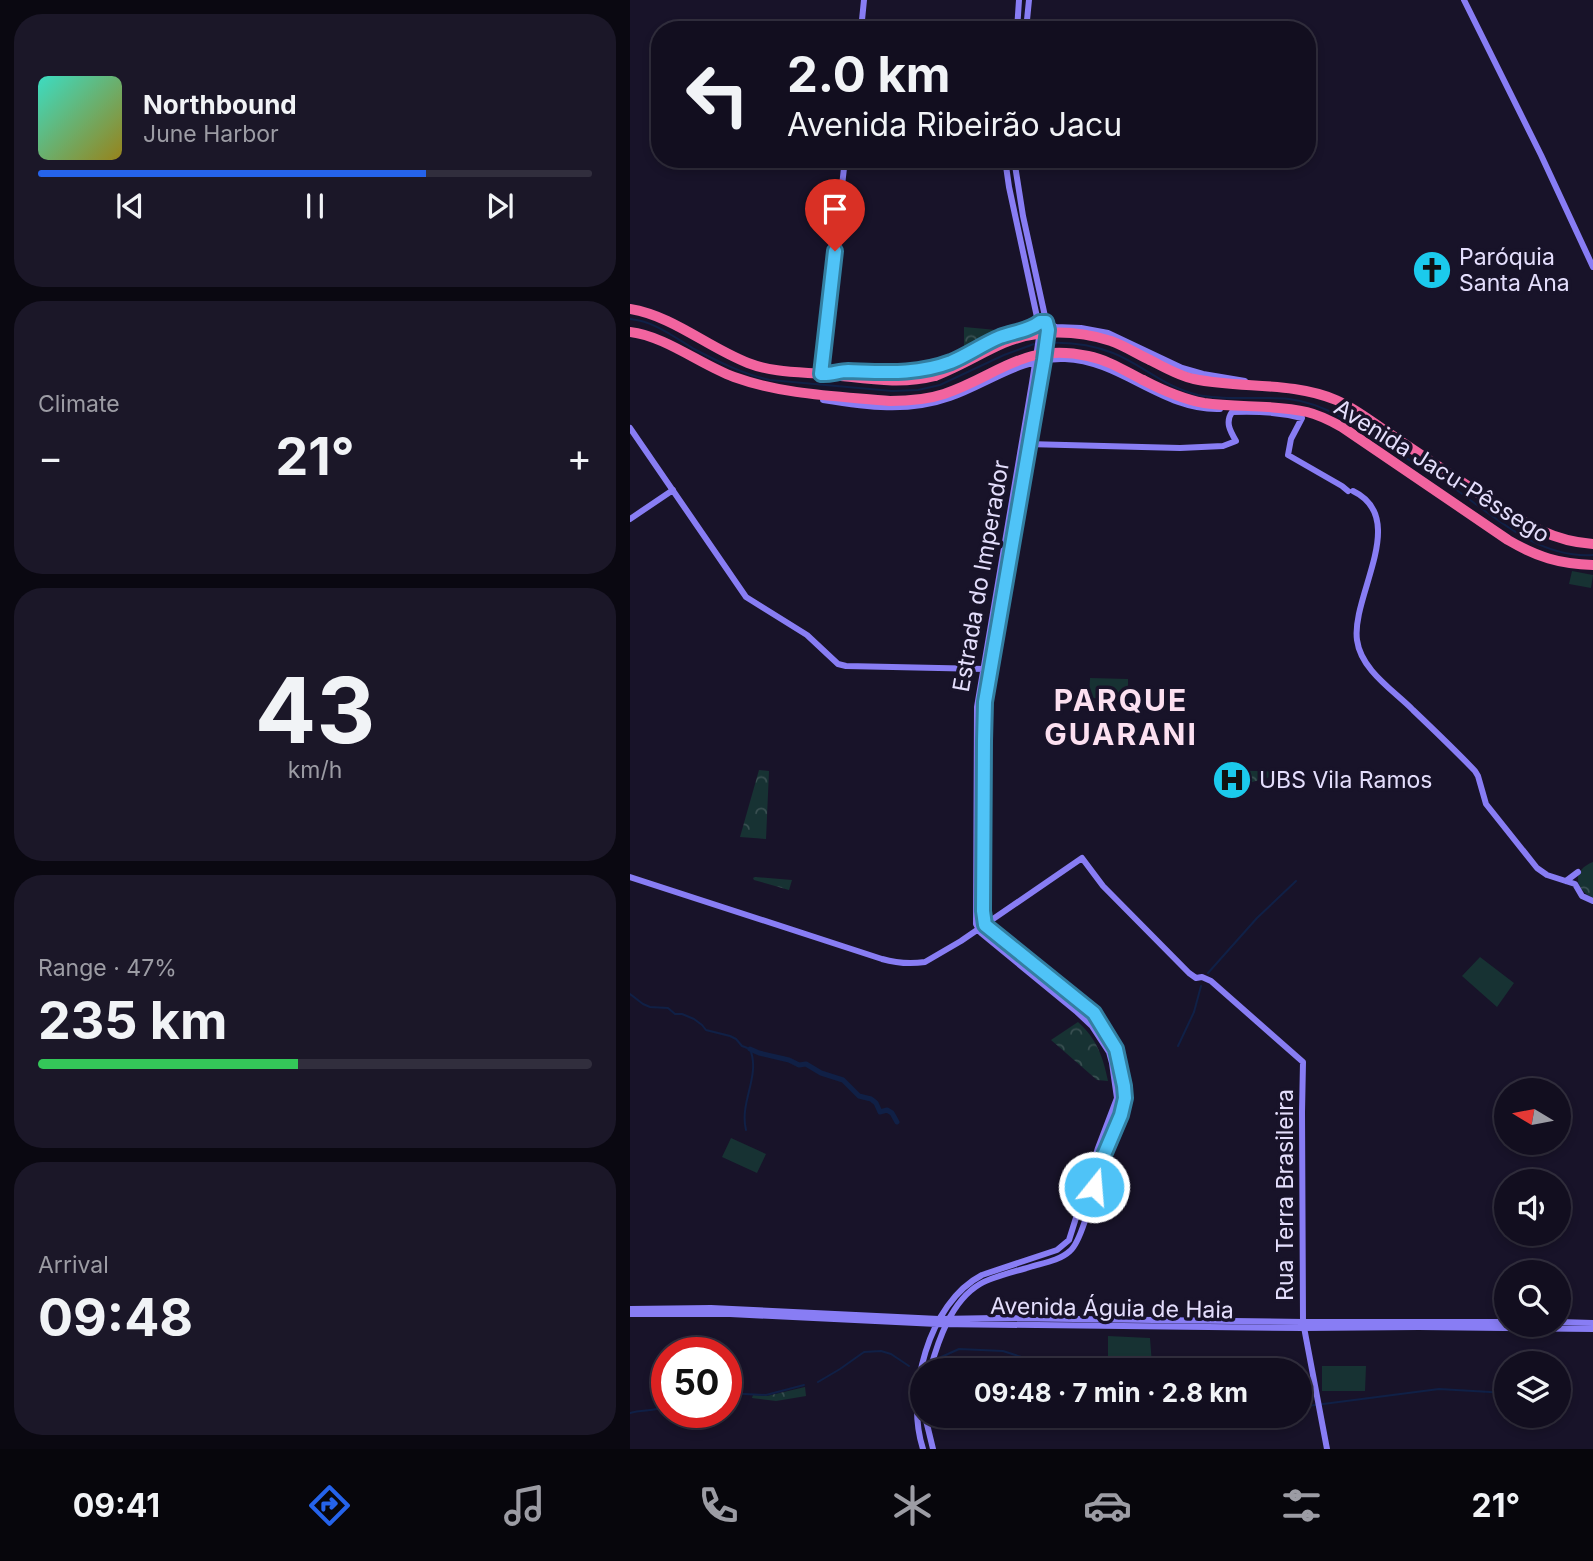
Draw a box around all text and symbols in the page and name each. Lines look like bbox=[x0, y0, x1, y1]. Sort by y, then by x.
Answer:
text: 2.0 km bbox=[787, 45, 951, 104]
icon: left bbox=[672, 49, 763, 140]
text: Northbound bbox=[143, 89, 297, 120]
text: Avenida Ribeirão Jacu bbox=[787, 105, 1122, 144]
text: June Harbor bbox=[143, 120, 279, 148]
pin bbox=[805, 179, 865, 251]
icon: previous bbox=[111, 187, 149, 225]
icon: pause bbox=[296, 187, 334, 225]
icon: next bbox=[481, 187, 519, 225]
icon: arrive bbox=[816, 190, 854, 228]
place label: Paróquia Santa Ana bbox=[1459, 243, 1570, 297]
church icon: Paróquia Santa Ana bbox=[1411, 249, 1453, 291]
text: Climate bbox=[38, 390, 120, 418]
street label: Avenida Jacu-Pêssego bbox=[1329, 393, 1555, 549]
text: 21° bbox=[275, 425, 355, 488]
text: − bbox=[38, 434, 63, 480]
text: + bbox=[567, 434, 592, 480]
street label: Estrada do Imperador bbox=[947, 458, 1015, 694]
text: 43 bbox=[255, 655, 375, 765]
district label: PARQUE GUARANI bbox=[1044, 682, 1198, 752]
text: km/h bbox=[288, 756, 342, 784]
hospital icon: UBS Vila Ramos bbox=[1211, 759, 1253, 801]
place label: UBS Vila Ramos bbox=[1259, 766, 1432, 794]
text: Range · 47% bbox=[38, 954, 177, 982]
text: 235 km bbox=[38, 989, 228, 1052]
north arrow bbox=[1494, 1078, 1572, 1155]
map controls bbox=[1494, 1078, 1571, 1428]
street label: Rua Terra Brasileira bbox=[1271, 1089, 1299, 1301]
position arrow bbox=[1057, 1150, 1131, 1224]
button: sound bbox=[1494, 1169, 1571, 1246]
text: Arrival bbox=[38, 1251, 109, 1279]
button: search bbox=[1494, 1260, 1571, 1337]
text: 09:48 bbox=[38, 1286, 193, 1349]
street label: Avenida Águia de Haia bbox=[990, 1292, 1234, 1324]
speed limit sign: 50 bbox=[651, 1337, 742, 1428]
button: layers bbox=[1494, 1351, 1571, 1428]
text: 09:48 · 7 min · 2.8 km bbox=[974, 1377, 1248, 1408]
icon: directions bbox=[305, 1481, 354, 1530]
icon: music bbox=[500, 1481, 549, 1530]
icon: phone bbox=[694, 1481, 743, 1530]
icon: climate bbox=[888, 1481, 937, 1530]
icon: car bbox=[1083, 1481, 1132, 1530]
icon: filters bbox=[1277, 1481, 1326, 1530]
text: 09:41 bbox=[73, 1486, 160, 1525]
text: 21° bbox=[1472, 1486, 1520, 1525]

